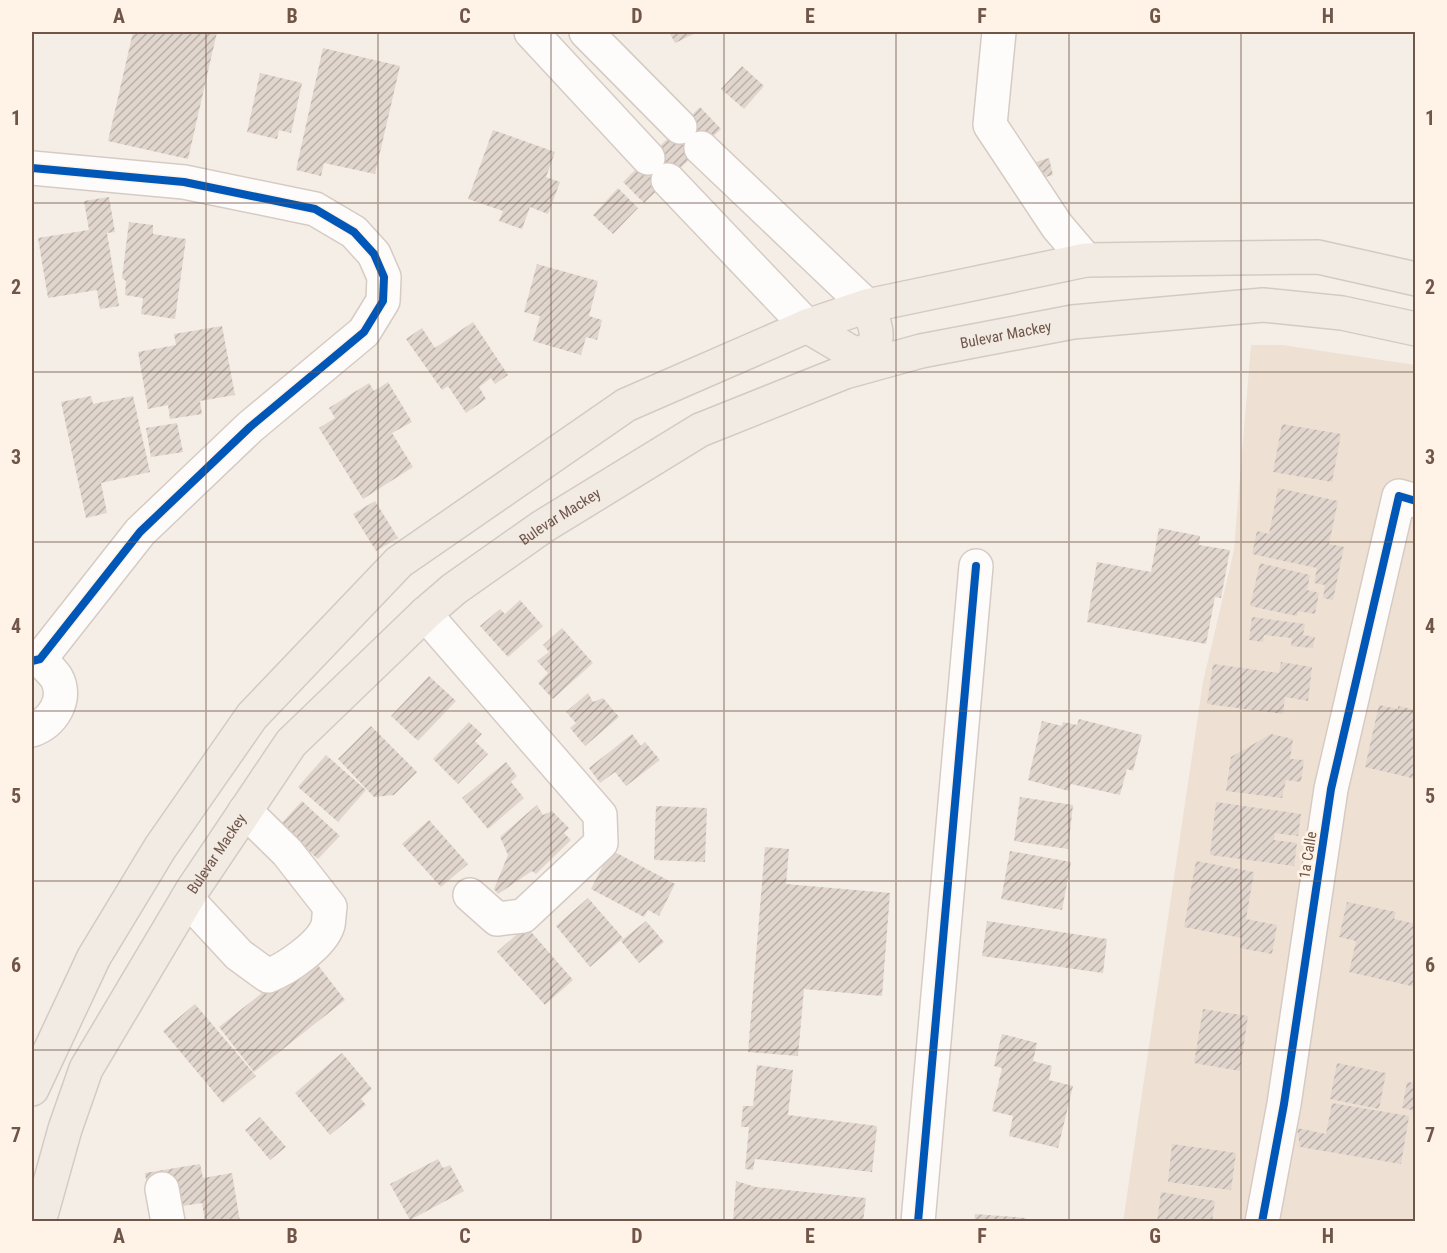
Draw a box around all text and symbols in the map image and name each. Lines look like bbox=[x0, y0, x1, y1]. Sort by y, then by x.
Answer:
text: A bbox=[113, 4, 125, 28]
text: B bbox=[286, 4, 298, 28]
text: C bbox=[459, 4, 471, 28]
text: D bbox=[631, 4, 643, 28]
text: E bbox=[805, 4, 815, 28]
text: F bbox=[977, 4, 987, 28]
text: G bbox=[1149, 4, 1161, 28]
text: H bbox=[1322, 4, 1334, 28]
text: 1 bbox=[11, 106, 21, 130]
text: 1 bbox=[1425, 106, 1435, 130]
text: 2 bbox=[11, 275, 21, 299]
text: 2 bbox=[1425, 275, 1435, 299]
street label: Bulevar Mackey bbox=[959, 317, 1053, 352]
text: 3 bbox=[11, 445, 21, 469]
text: 3 bbox=[1425, 445, 1435, 469]
street label: Bulevar Mackey bbox=[516, 484, 604, 549]
text: 4 bbox=[11, 614, 21, 638]
text: 4 bbox=[1425, 614, 1435, 638]
text: 5 bbox=[11, 784, 21, 808]
text: 5 bbox=[1425, 784, 1435, 808]
street label: Bulevar Mackey bbox=[183, 810, 250, 897]
street label: 1a Calle bbox=[1295, 830, 1321, 880]
text: 6 bbox=[11, 953, 21, 977]
text: 6 bbox=[1425, 953, 1435, 977]
text: 7 bbox=[11, 1123, 21, 1147]
text: 7 bbox=[1425, 1123, 1435, 1147]
text: A bbox=[113, 1224, 125, 1248]
text: B bbox=[286, 1224, 298, 1248]
text: C bbox=[459, 1224, 471, 1248]
text: D bbox=[631, 1224, 643, 1248]
text: E bbox=[805, 1224, 815, 1248]
text: F bbox=[977, 1224, 987, 1248]
text: G bbox=[1149, 1224, 1161, 1248]
text: H bbox=[1322, 1224, 1334, 1248]

